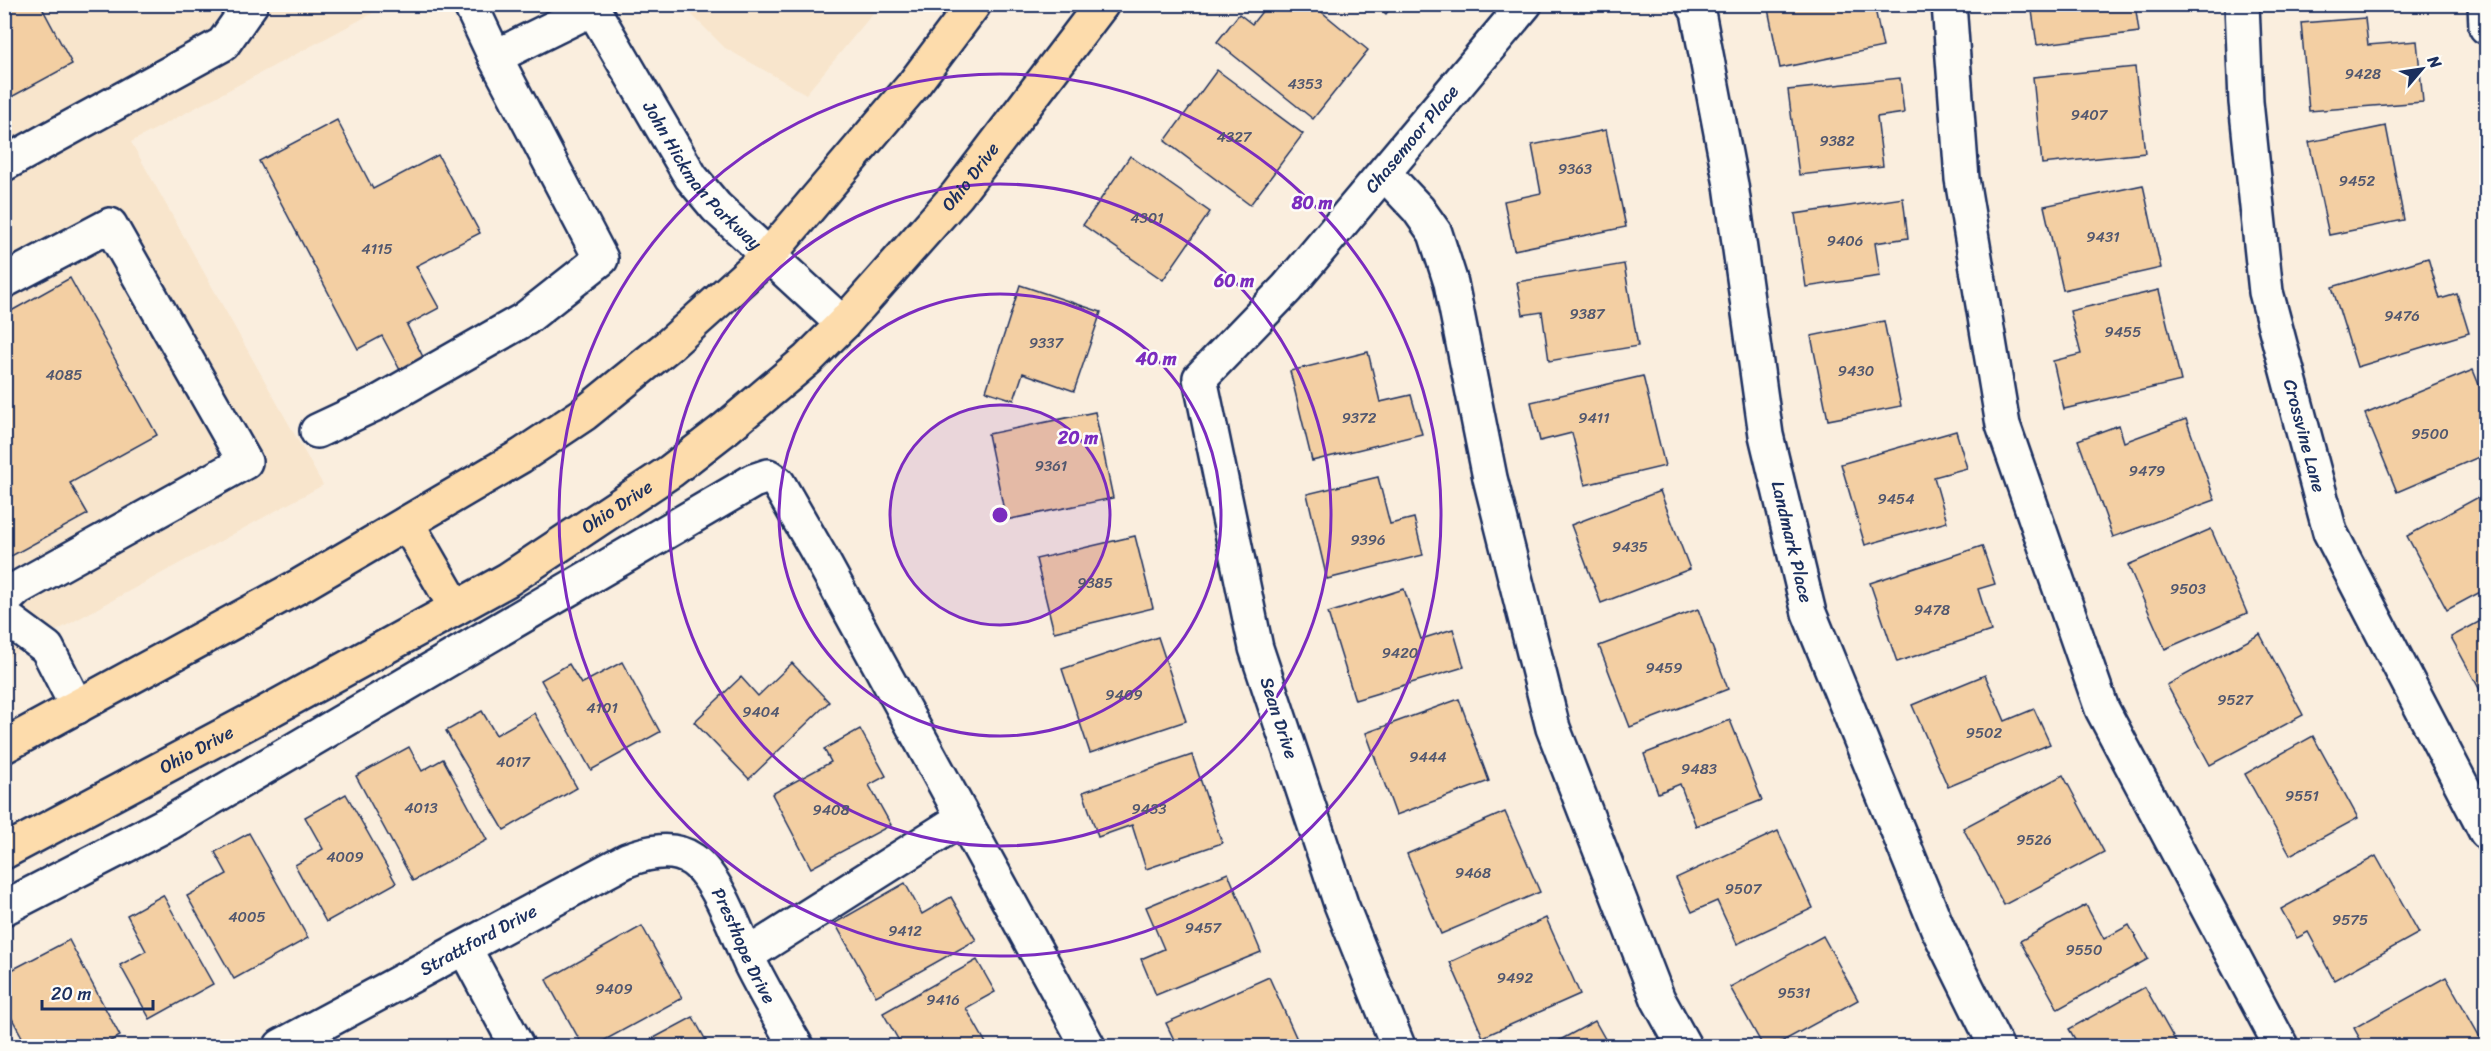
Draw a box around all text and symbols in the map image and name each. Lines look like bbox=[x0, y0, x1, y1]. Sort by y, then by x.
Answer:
north arrow bbox=[2392, 39, 2452, 99]
text: N bbox=[2419, 49, 2450, 75]
house number: 9428 bbox=[2345, 61, 2381, 87]
house number: 4353 bbox=[1287, 71, 1323, 97]
street label: Chasemoor Place bbox=[1357, 77, 1467, 201]
street label: John Hickman Parkway bbox=[633, 94, 770, 259]
house number: 9407 bbox=[2071, 102, 2109, 128]
house number: 4327 bbox=[1217, 124, 1253, 150]
house number: 9382 bbox=[1819, 128, 1855, 154]
street label: Ohio Drive bbox=[933, 135, 1008, 219]
house number: 9363 bbox=[1558, 156, 1592, 182]
house number: 9452 bbox=[2339, 168, 2376, 194]
text: 80 m bbox=[1291, 187, 1333, 219]
house number: 4301 bbox=[1130, 205, 1164, 231]
house number: 9431 bbox=[2086, 224, 2120, 250]
house number: 9406 bbox=[1827, 228, 1863, 254]
house number: 4115 bbox=[361, 236, 393, 262]
text: 60 m bbox=[1213, 265, 1254, 297]
house number: 9387 bbox=[1569, 301, 1606, 327]
house number: 9476 bbox=[2384, 303, 2420, 329]
house number: 9455 bbox=[2105, 319, 2141, 345]
house number: 9337 bbox=[1029, 330, 1065, 356]
text: 40 m bbox=[1134, 343, 1177, 375]
house number: 9430 bbox=[1838, 358, 1874, 384]
house number: 4085 bbox=[45, 362, 83, 388]
street label: Crossvine Lane bbox=[2274, 376, 2335, 496]
house number: 9372 bbox=[1342, 405, 1377, 431]
house number: 9411 bbox=[1578, 405, 1610, 431]
house number: 9500 bbox=[2411, 421, 2449, 447]
text: 20 m bbox=[1057, 422, 1098, 454]
house number: 9361 bbox=[1035, 453, 1067, 479]
house number: 9479 bbox=[2129, 458, 2165, 484]
street label: Ohio Drive bbox=[575, 471, 660, 543]
street label: Landmark Place bbox=[1762, 478, 1822, 606]
house number: 9454 bbox=[1877, 486, 1915, 512]
centre of rings bbox=[990, 505, 1010, 525]
house number: 9396 bbox=[1350, 527, 1386, 553]
house number: 9435 bbox=[1612, 534, 1648, 560]
house number: 9385 bbox=[1077, 570, 1113, 596]
house number: 9503 bbox=[2170, 576, 2206, 602]
house number: 9478 bbox=[1914, 597, 1950, 623]
house number: 9420 bbox=[1382, 640, 1418, 666]
house number: 9459 bbox=[1646, 655, 1682, 681]
street label: Sean Drive bbox=[1251, 673, 1307, 763]
house number: 9409 bbox=[1105, 682, 1143, 708]
house number: 9527 bbox=[2217, 687, 2254, 713]
house number: 4101 bbox=[586, 695, 618, 721]
house number: 9404 bbox=[742, 699, 780, 725]
street label: Ohio Drive bbox=[153, 717, 240, 783]
house number: 9502 bbox=[1966, 720, 2003, 746]
house number: 9444 bbox=[1409, 744, 1447, 770]
house number: 4017 bbox=[496, 749, 531, 775]
house number: 9483 bbox=[1681, 756, 1717, 782]
house number: 9551 bbox=[2285, 783, 2319, 809]
house number: 4013 bbox=[404, 795, 438, 821]
house number: 9433 bbox=[1131, 796, 1167, 822]
house number: 9408 bbox=[812, 797, 850, 823]
house number: 9526 bbox=[2016, 827, 2052, 853]
house number: 4009 bbox=[326, 844, 364, 870]
house number: 9468 bbox=[1455, 860, 1491, 886]
house number: 9507 bbox=[1725, 876, 1763, 902]
street label: Presthope Drive bbox=[703, 881, 785, 1010]
street label: Strattford Drive bbox=[414, 895, 543, 985]
house number: 4005 bbox=[228, 904, 266, 930]
house number: 9575 bbox=[2332, 907, 2368, 933]
house number: 9457 bbox=[1185, 915, 1223, 941]
house number: 9412 bbox=[888, 918, 922, 944]
house number: 9550 bbox=[2065, 937, 2103, 963]
house number: 9492 bbox=[1497, 965, 1534, 991]
scale bar bbox=[42, 973, 153, 1011]
house number: 9409 bbox=[595, 976, 633, 1002]
text: 20 m bbox=[51, 978, 91, 1010]
house number: 9531 bbox=[1777, 980, 1811, 1006]
house number: 9416 bbox=[926, 987, 960, 1013]

